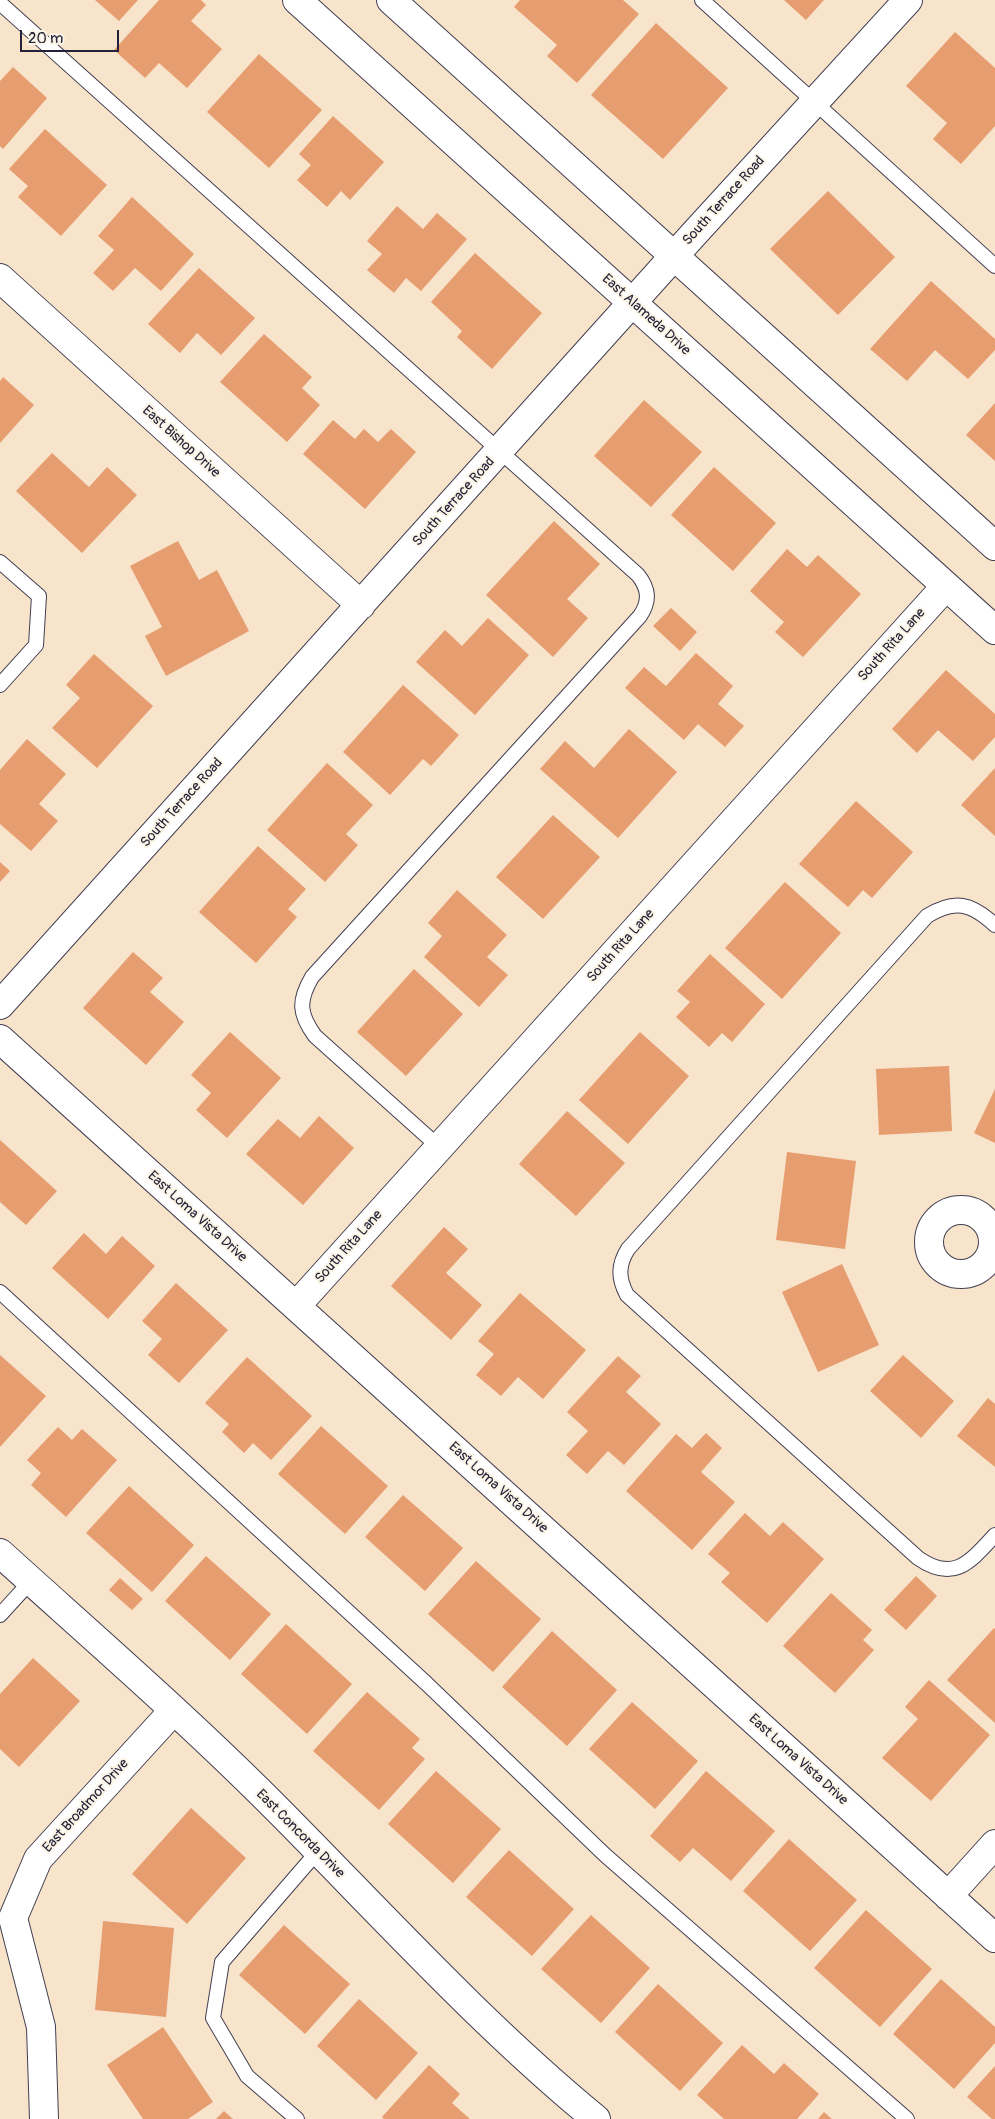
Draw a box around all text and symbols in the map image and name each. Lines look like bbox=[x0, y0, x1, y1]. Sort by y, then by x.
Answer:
scale bar bbox=[22, 20, 121, 52]
text: 20 m bbox=[28, 29, 63, 48]
street label: South Terrace Road bbox=[679, 153, 769, 249]
street label: East Alameda Drive bbox=[598, 271, 694, 359]
street label: East Bishop Drive bbox=[139, 403, 223, 481]
street label: South Terrace Road bbox=[409, 454, 499, 550]
street label: South Rita Lane bbox=[855, 605, 929, 685]
street label: South Terrace Road bbox=[137, 755, 227, 851]
street label: South Rita Lane bbox=[584, 906, 658, 986]
street label: East Loma Vista Drive bbox=[144, 1168, 250, 1266]
street label: South Rita Lane bbox=[312, 1207, 386, 1287]
street label: East Loma Vista Drive bbox=[445, 1439, 551, 1537]
street label: East Loma Vista Drive bbox=[745, 1711, 851, 1809]
street label: East Broadmor Drive bbox=[40, 1756, 132, 1856]
street label: East Concorda Drive bbox=[252, 1786, 348, 1882]

